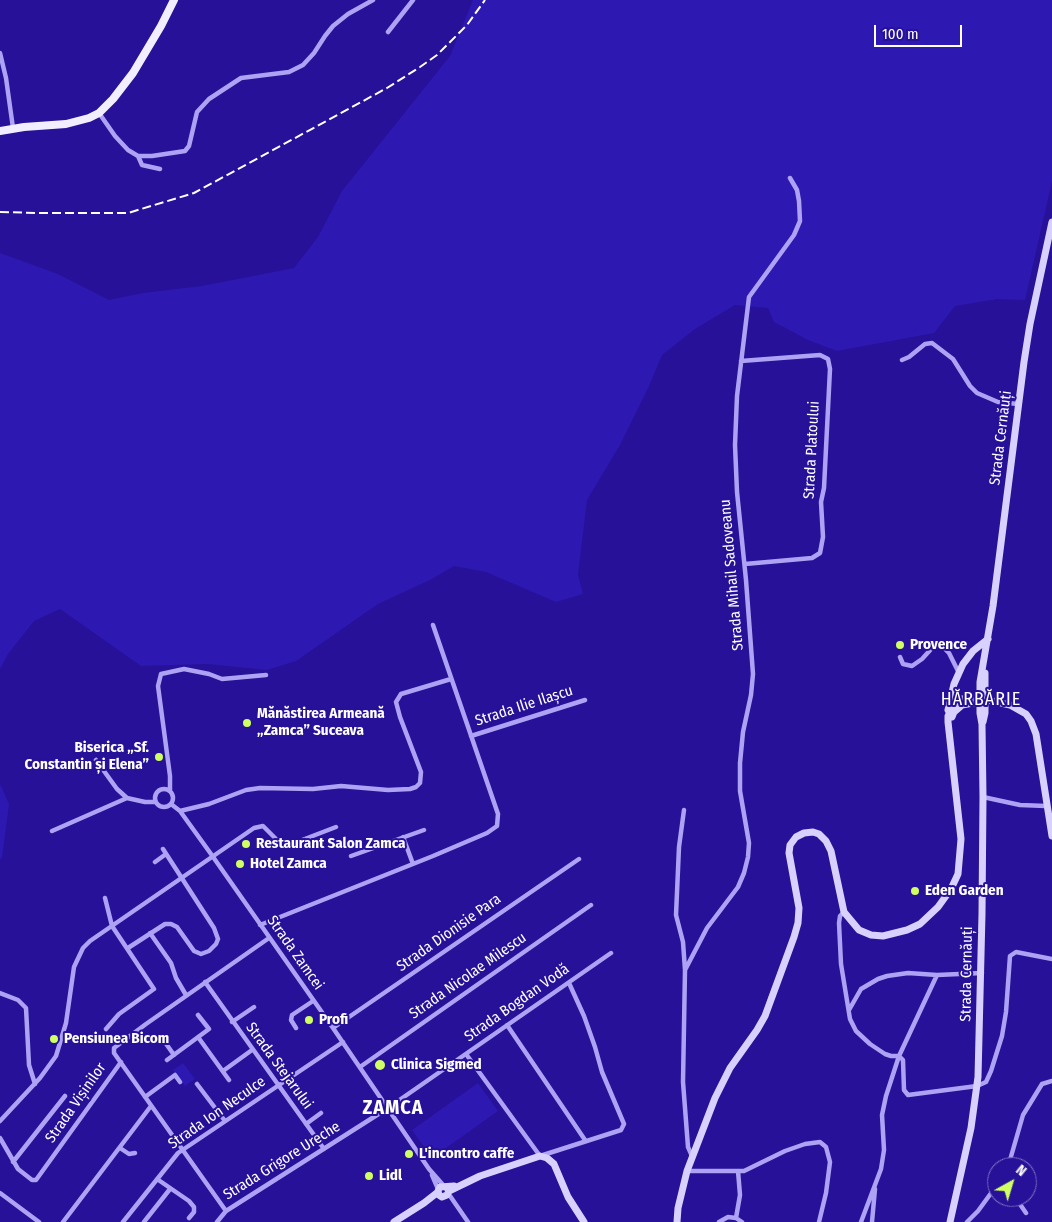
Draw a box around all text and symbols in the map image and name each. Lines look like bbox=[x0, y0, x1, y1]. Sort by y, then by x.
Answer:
scale bar bbox=[877, 15, 964, 47]
text: 100 m bbox=[882, 25, 919, 43]
street label: Strada Cernăuți bbox=[986, 390, 1016, 486]
street label: Strada Platoului bbox=[800, 400, 824, 500]
street label: Strada Mihail Sadoveanu bbox=[716, 499, 748, 651]
place label: Provence bbox=[910, 636, 967, 654]
marker: Provence bbox=[894, 639, 906, 651]
street label: Strada Ilie Ilașcu bbox=[473, 682, 575, 730]
district label: HĂRBĂRIE bbox=[940, 689, 1022, 711]
place label: Mănăstirea Armeană „Zamca” Suceava bbox=[257, 705, 385, 740]
marker: Mănăstirea Armeană „Zamca” Suceava bbox=[241, 717, 253, 729]
place label: Biserica „Sf. Constantin și Elena” bbox=[25, 739, 149, 774]
marker: Biserica „Sf. Constantin și Elena” bbox=[153, 751, 165, 763]
place label: Restaurant Salon Zamca bbox=[256, 835, 406, 853]
marker: Restaurant Salon Zamca bbox=[240, 838, 252, 850]
place label: Hotel Zamca bbox=[250, 855, 327, 873]
marker: Hotel Zamca bbox=[234, 858, 246, 870]
place label: Eden Garden bbox=[925, 882, 1004, 900]
marker: Eden Garden bbox=[909, 885, 921, 897]
street label: Strada Dionisie Para bbox=[393, 890, 505, 976]
street label: Strada Zamcei bbox=[263, 912, 327, 994]
street label: Strada Cernăuți bbox=[957, 926, 977, 1022]
street label: Strada Nicolae Milescu bbox=[406, 929, 530, 1023]
street label: Strada Bogdan Vodă bbox=[461, 960, 573, 1046]
place label: Profi bbox=[319, 1011, 348, 1029]
marker: Profi bbox=[303, 1014, 315, 1026]
street label: Strada Stejarului bbox=[242, 1019, 316, 1113]
place label: Pensiunea Bicom bbox=[64, 1030, 169, 1048]
marker: Pensiunea Bicom bbox=[48, 1033, 60, 1045]
place label: Clinica Sigmed bbox=[391, 1056, 482, 1074]
marker: Clinica Sigmed bbox=[373, 1058, 387, 1072]
street label: Strada Vișinilor bbox=[42, 1059, 110, 1147]
street label: Strada Ion Neculce bbox=[165, 1073, 269, 1153]
district label: ZAMCA bbox=[362, 1096, 424, 1120]
street label: Strada Grigore Ureche bbox=[220, 1118, 344, 1204]
place label: L'incontro caffe bbox=[419, 1145, 514, 1163]
marker: L'incontro caffe bbox=[403, 1148, 415, 1160]
north arrow bbox=[987, 1157, 1037, 1207]
text: N bbox=[1013, 1161, 1030, 1180]
place label: Lidl bbox=[379, 1167, 402, 1185]
marker: Lidl bbox=[363, 1170, 375, 1182]

